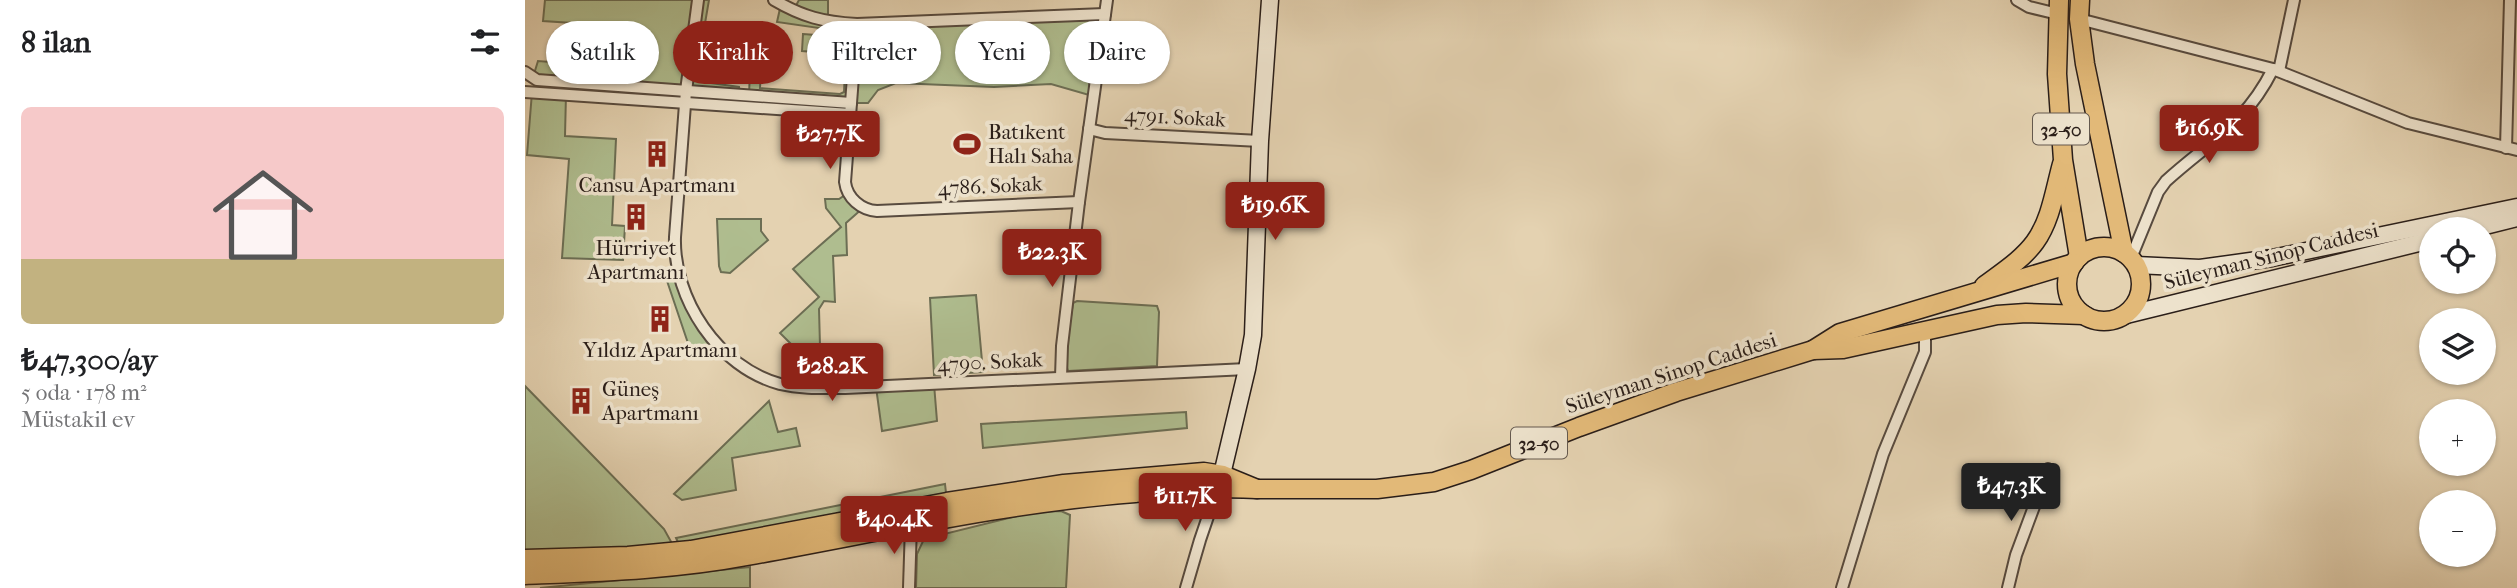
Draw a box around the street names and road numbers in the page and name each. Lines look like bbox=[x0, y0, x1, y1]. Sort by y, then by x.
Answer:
street label: 4791. Sokak bbox=[1124, 102, 1227, 132]
road number: 32-50 bbox=[2033, 113, 2089, 144]
street label: 4786. Sokak bbox=[937, 171, 1043, 201]
street label: Süleyman Sinop Caddesi bbox=[2161, 218, 2381, 294]
street label: Süleyman Sinop Caddesi bbox=[1563, 328, 1779, 418]
street label: 4790. Sokak bbox=[937, 347, 1044, 377]
road number: 32-50 bbox=[1511, 428, 1567, 458]

